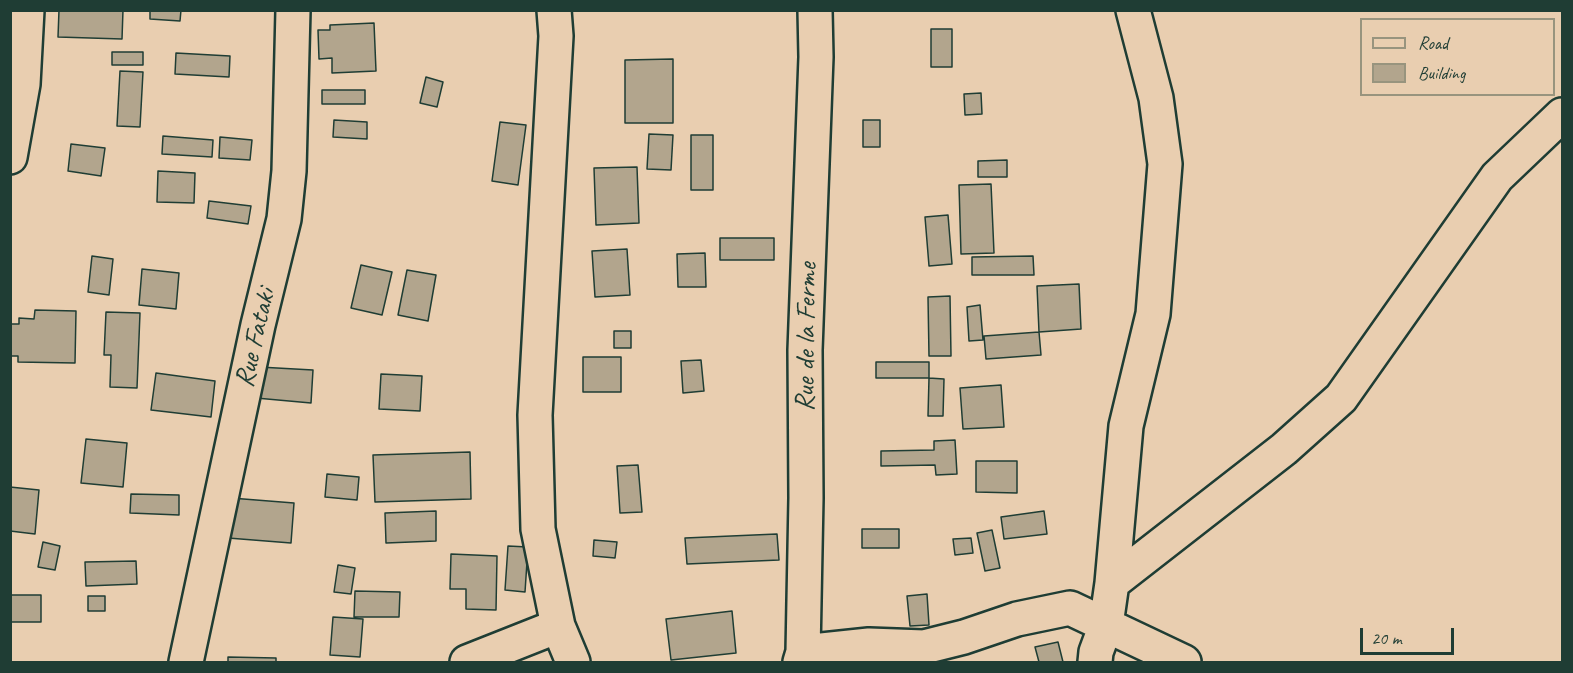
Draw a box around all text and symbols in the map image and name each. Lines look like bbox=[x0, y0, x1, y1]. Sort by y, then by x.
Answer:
legend bbox=[1360, 18, 1555, 96]
text: Road bbox=[1418, 32, 1448, 54]
text: Building bbox=[1418, 62, 1465, 84]
street label: Rue de la Ferme bbox=[789, 262, 825, 412]
street label: Rue Fataki bbox=[228, 285, 284, 391]
scale bar bbox=[1363, 616, 1458, 654]
text: 20 m bbox=[1371, 627, 1402, 649]

